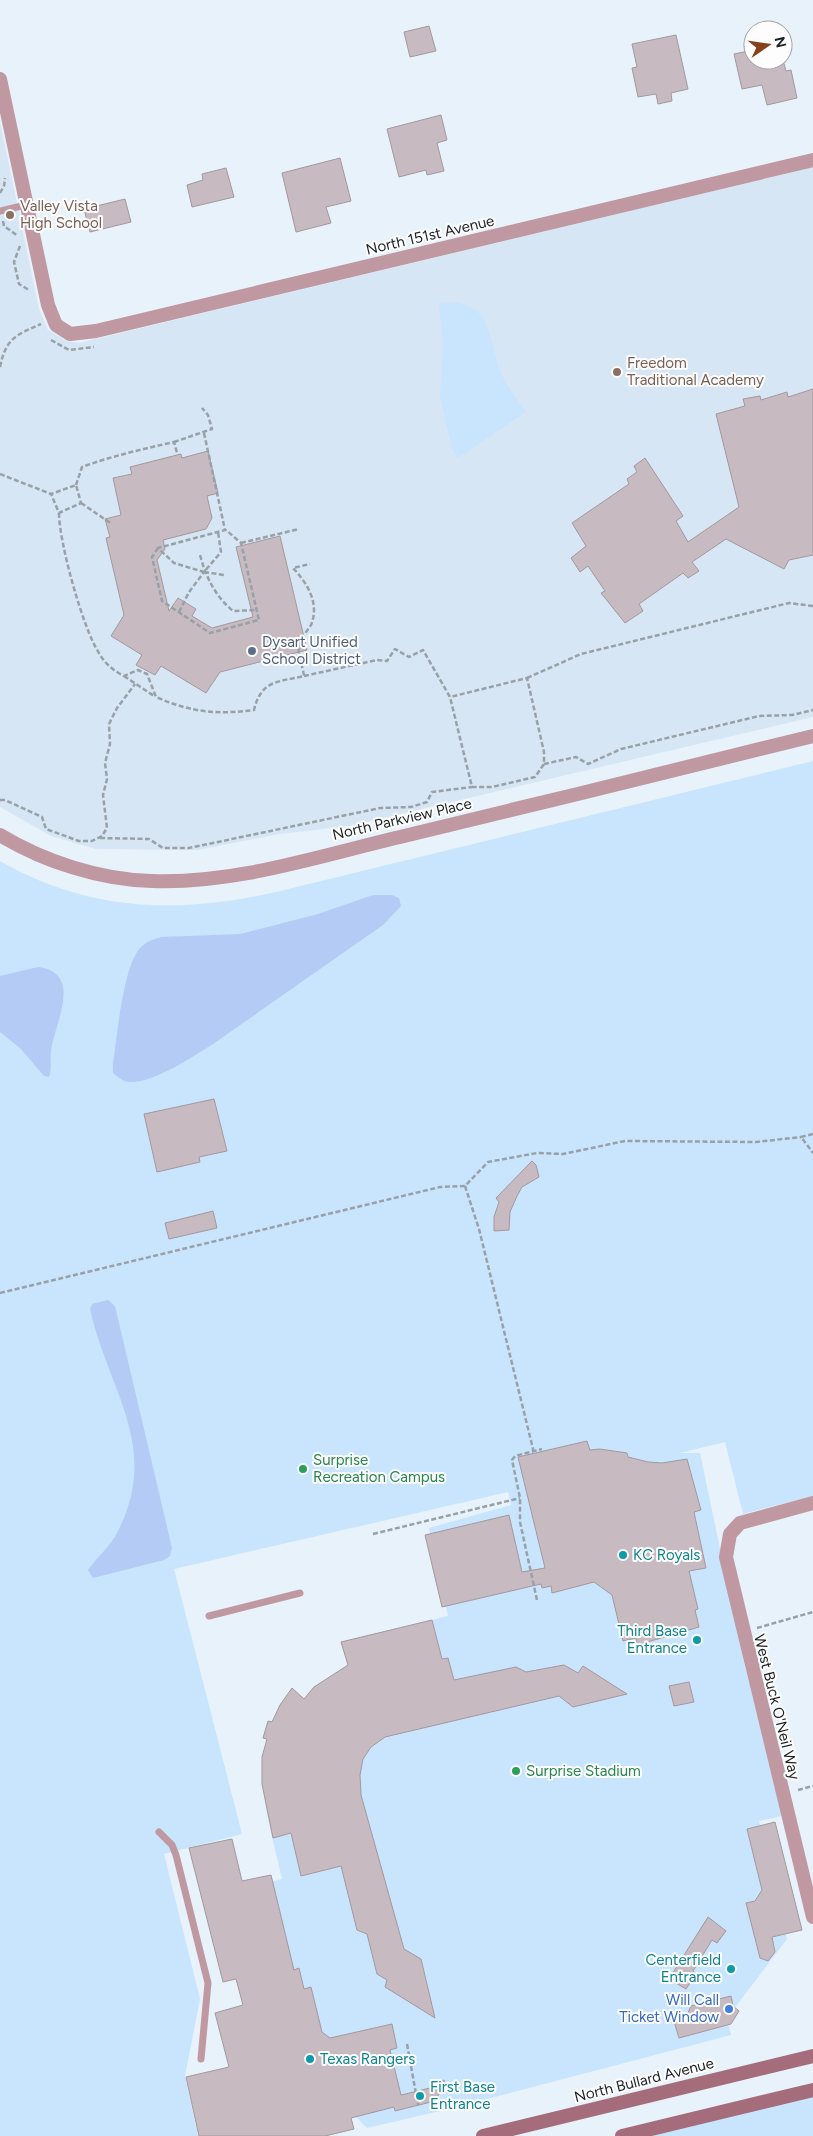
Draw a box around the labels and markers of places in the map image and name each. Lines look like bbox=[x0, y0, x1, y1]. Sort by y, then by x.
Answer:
place label: Valley Vista High School bbox=[20, 197, 102, 232]
marker: Valley Vista High School bbox=[4, 209, 16, 221]
place label: Freedom Traditional Academy bbox=[627, 354, 764, 389]
marker: Freedom Traditional Academy bbox=[611, 366, 623, 378]
place label: Dysart Unified School District bbox=[262, 633, 361, 668]
marker: Dysart Unified School District bbox=[246, 645, 258, 657]
place label: Surprise Recreation Campus bbox=[313, 1451, 445, 1486]
marker: Surprise Recreation Campus bbox=[297, 1463, 309, 1475]
place label: KC Royals bbox=[633, 1546, 700, 1564]
marker: KC Royals bbox=[617, 1549, 629, 1561]
place label: Third Base Entrance bbox=[617, 1622, 687, 1657]
marker: Third Base Entrance bbox=[691, 1634, 703, 1646]
place label: Surprise Stadium bbox=[526, 1762, 641, 1780]
marker: Surprise Stadium bbox=[510, 1765, 522, 1777]
place label: Centerfield Entrance bbox=[645, 1951, 721, 1986]
marker: Centerfield Entrance bbox=[725, 1963, 737, 1975]
place label: Will Call Ticket Window bbox=[619, 1991, 719, 2026]
marker: Will Call Ticket Window bbox=[723, 2003, 735, 2015]
place label: Texas Rangers bbox=[320, 2050, 415, 2068]
marker: Texas Rangers bbox=[304, 2053, 316, 2065]
place label: First Base Entrance bbox=[430, 2078, 495, 2113]
marker: First Base Entrance bbox=[414, 2090, 426, 2102]

